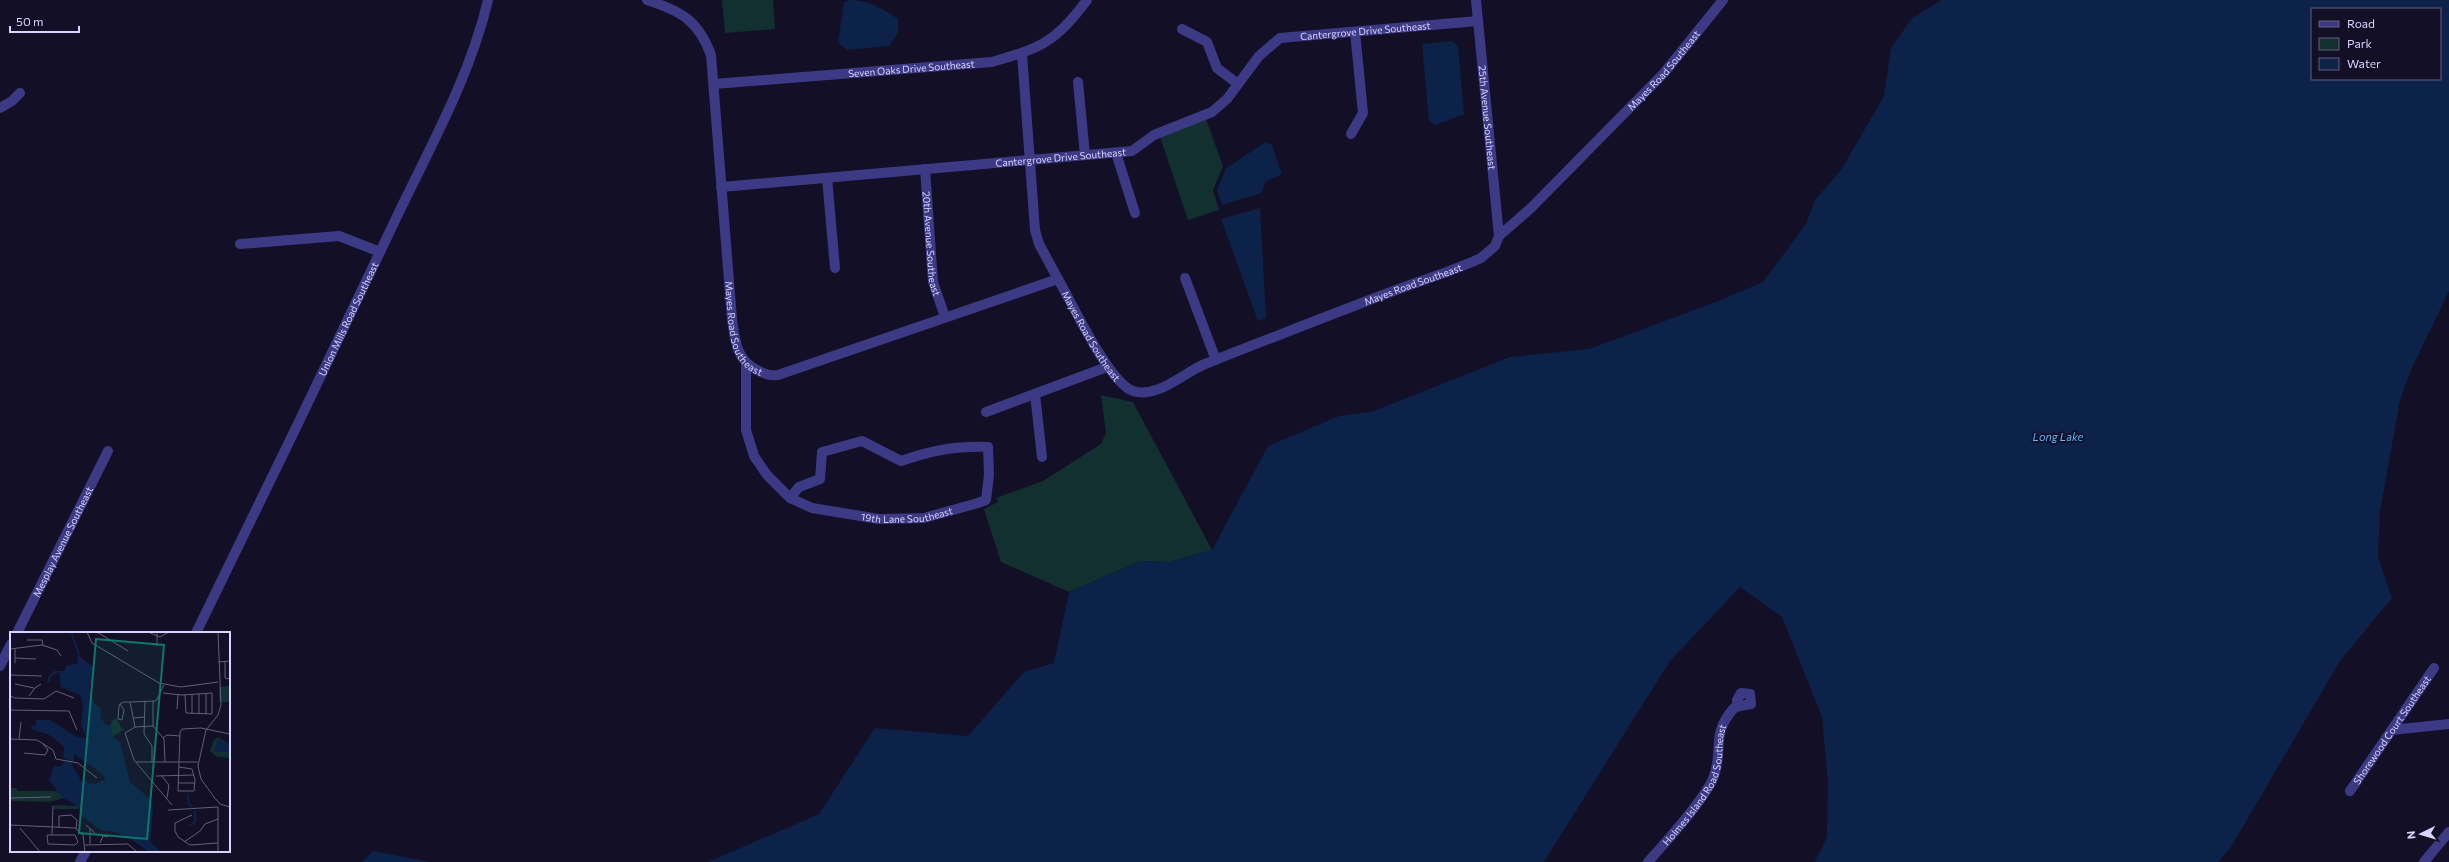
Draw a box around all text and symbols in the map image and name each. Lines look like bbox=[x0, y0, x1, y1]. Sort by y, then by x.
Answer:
scale bar bbox=[10, 8, 79, 34]
legend bbox=[2311, 8, 2441, 80]
text: 50 m bbox=[16, 14, 44, 28]
text: Road bbox=[2347, 16, 2375, 30]
street label: Cantergrove Drive Southeast bbox=[1300, 19, 1431, 42]
street label: Mayes Road Southeast bbox=[1625, 28, 1702, 113]
text: Park bbox=[2347, 36, 2373, 50]
text: Water bbox=[2347, 56, 2381, 70]
street label: Seven Oaks Drive Southeast bbox=[848, 57, 975, 79]
street label: 25th Avenue Southeast bbox=[1476, 65, 1499, 170]
street label: Cantergrove Drive Southeast bbox=[995, 146, 1126, 169]
street label: 20th Avenue Southeast bbox=[921, 191, 943, 298]
street label: Union Mills Road Southeast bbox=[316, 260, 380, 378]
street label: Mayes Road Southeast bbox=[1362, 261, 1464, 308]
street label: Mayes Road Southeast bbox=[723, 281, 765, 378]
street label: Mayes Road Southeast bbox=[1060, 289, 1123, 384]
water label: Long Lake bbox=[2033, 430, 2084, 443]
street label: Mesplay Avenue Southeast bbox=[30, 485, 95, 599]
street label: 19th Lane Southeast bbox=[860, 504, 954, 525]
inset map bbox=[10, 632, 230, 852]
street label: Shorewood Court Southeast bbox=[2350, 673, 2433, 787]
street label: Holmes Island Road Southeast bbox=[1660, 722, 1728, 848]
north arrow bbox=[2401, 814, 2441, 854]
text: N bbox=[2404, 830, 2417, 840]

